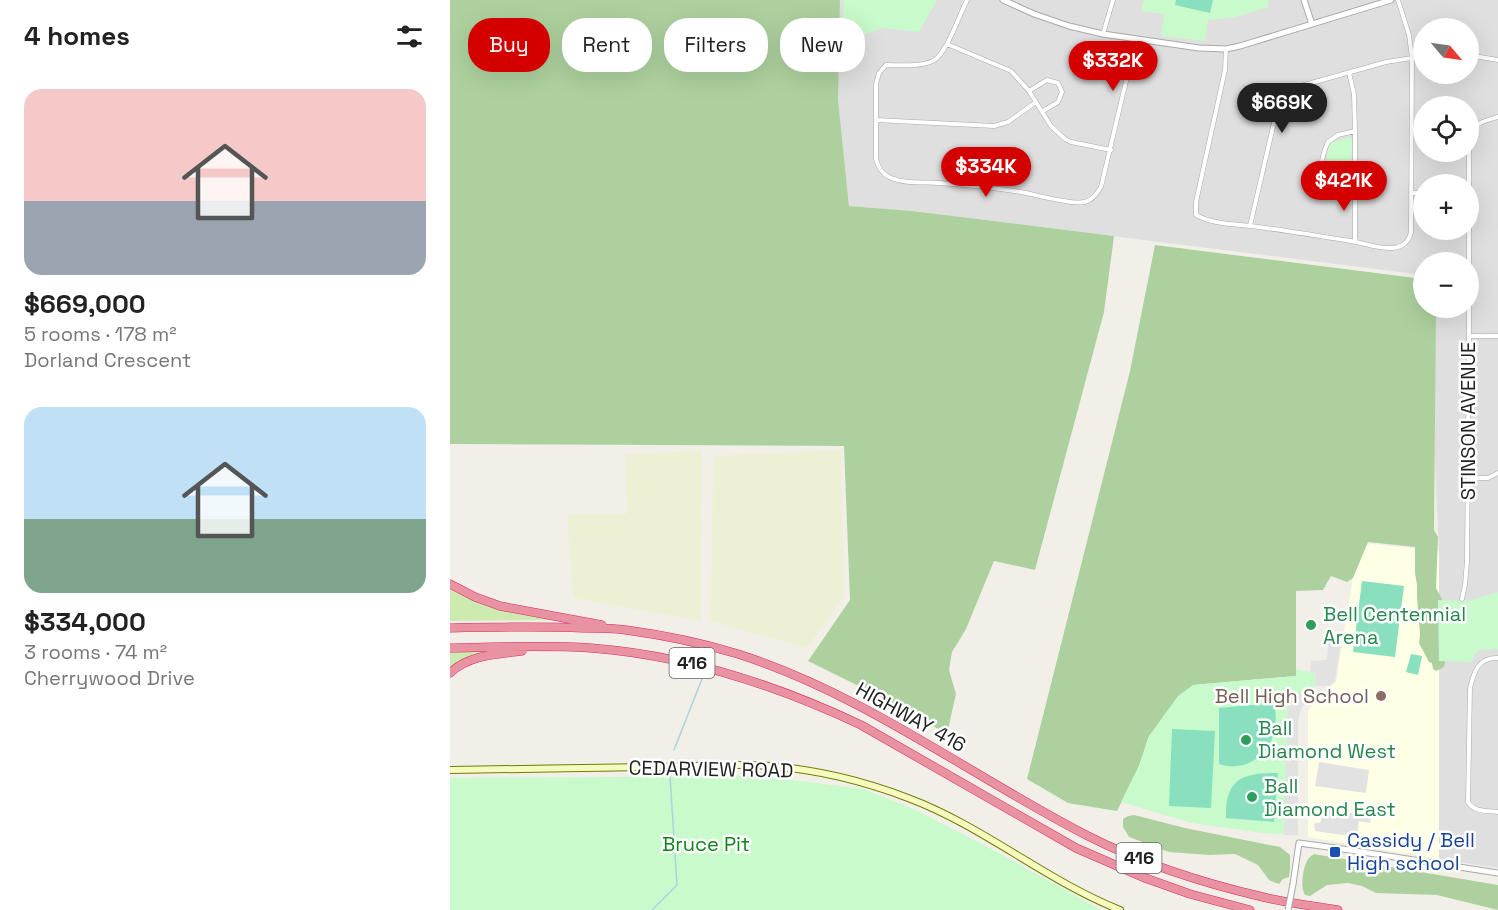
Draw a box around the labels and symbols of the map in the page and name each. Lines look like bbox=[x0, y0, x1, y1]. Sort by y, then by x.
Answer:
north arrow bbox=[1413, 18, 1479, 84]
pin: $332K bbox=[1071, 41, 1155, 92]
pin: $669K bbox=[1240, 83, 1324, 134]
pin: $334K bbox=[944, 147, 1028, 198]
pin: $421K bbox=[1302, 161, 1386, 212]
street label: STINSON AVENUE bbox=[1455, 342, 1481, 500]
place label: Bell Centennial Arena bbox=[1323, 601, 1466, 650]
marker: Bell Centennial Arena bbox=[1304, 618, 1318, 632]
road number: 416 bbox=[670, 648, 714, 678]
street label: HIGHWAY 416 bbox=[851, 676, 971, 758]
place label: Bell High School bbox=[1215, 683, 1369, 709]
marker: Bell High School bbox=[1374, 689, 1388, 703]
place label: Ball Diamond West bbox=[1258, 715, 1396, 764]
marker: Ball Diamond West bbox=[1239, 733, 1253, 747]
street label: CEDARVIEW ROAD bbox=[628, 755, 794, 783]
place label: Ball Diamond East bbox=[1264, 773, 1396, 822]
marker: Ball Diamond East bbox=[1245, 790, 1259, 804]
place label: Cassidy / Bell High school bbox=[1347, 827, 1475, 876]
park label: Bruce Pit bbox=[662, 831, 750, 857]
road number: 416 bbox=[1116, 843, 1162, 873]
marker: Cassidy / Bell High school bbox=[1328, 845, 1342, 859]

